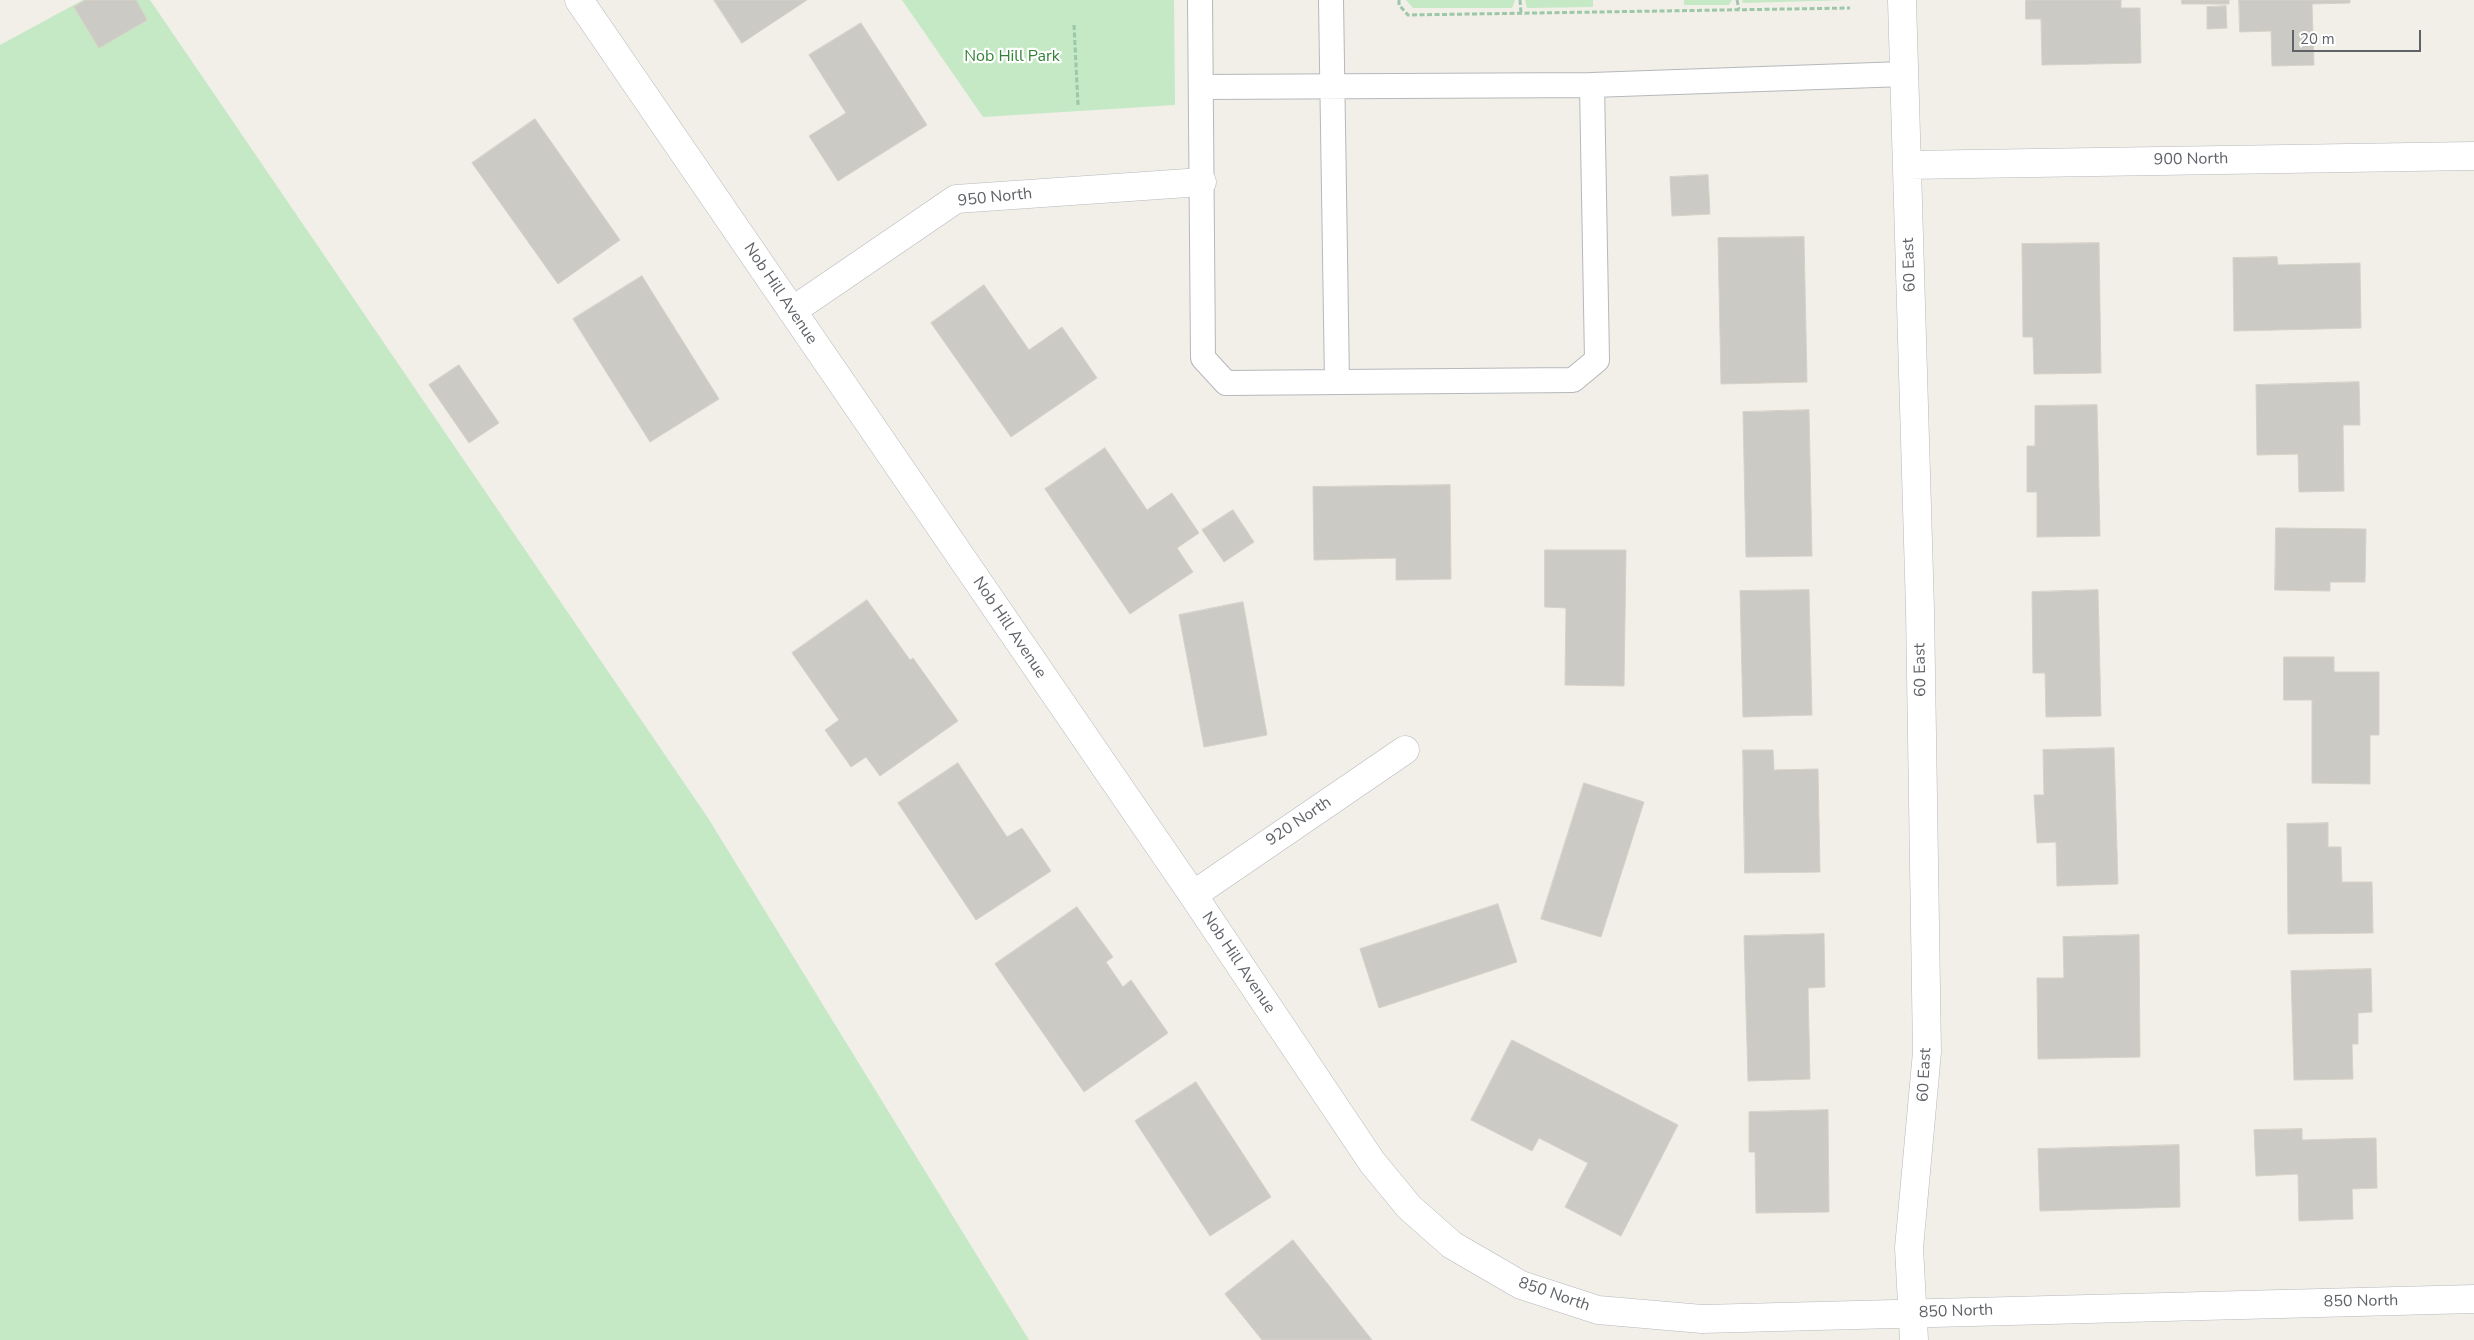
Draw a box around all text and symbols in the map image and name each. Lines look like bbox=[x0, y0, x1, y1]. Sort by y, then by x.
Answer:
scale bar bbox=[2294, 20, 2423, 52]
text: 20 m bbox=[2300, 29, 2335, 49]
park label: Nob Hill Park bbox=[964, 47, 1060, 67]
street label: 900 North bbox=[2154, 150, 2228, 170]
street label: 950 North bbox=[957, 185, 1033, 211]
street label: 60 East bbox=[1899, 238, 1921, 292]
street label: Nob Hill Avenue bbox=[739, 240, 821, 348]
street label: Nob Hill Avenue bbox=[968, 574, 1050, 682]
street label: 60 East bbox=[1911, 643, 1931, 697]
street label: 920 North bbox=[1263, 793, 1335, 851]
street label: Nob Hill Avenue bbox=[1197, 909, 1279, 1017]
street label: 60 East bbox=[1914, 1047, 1936, 1103]
street label: 850 North bbox=[1516, 1274, 1592, 1316]
street label: 850 North bbox=[2324, 1292, 2398, 1312]
street label: 850 North bbox=[1918, 1301, 1994, 1323]

